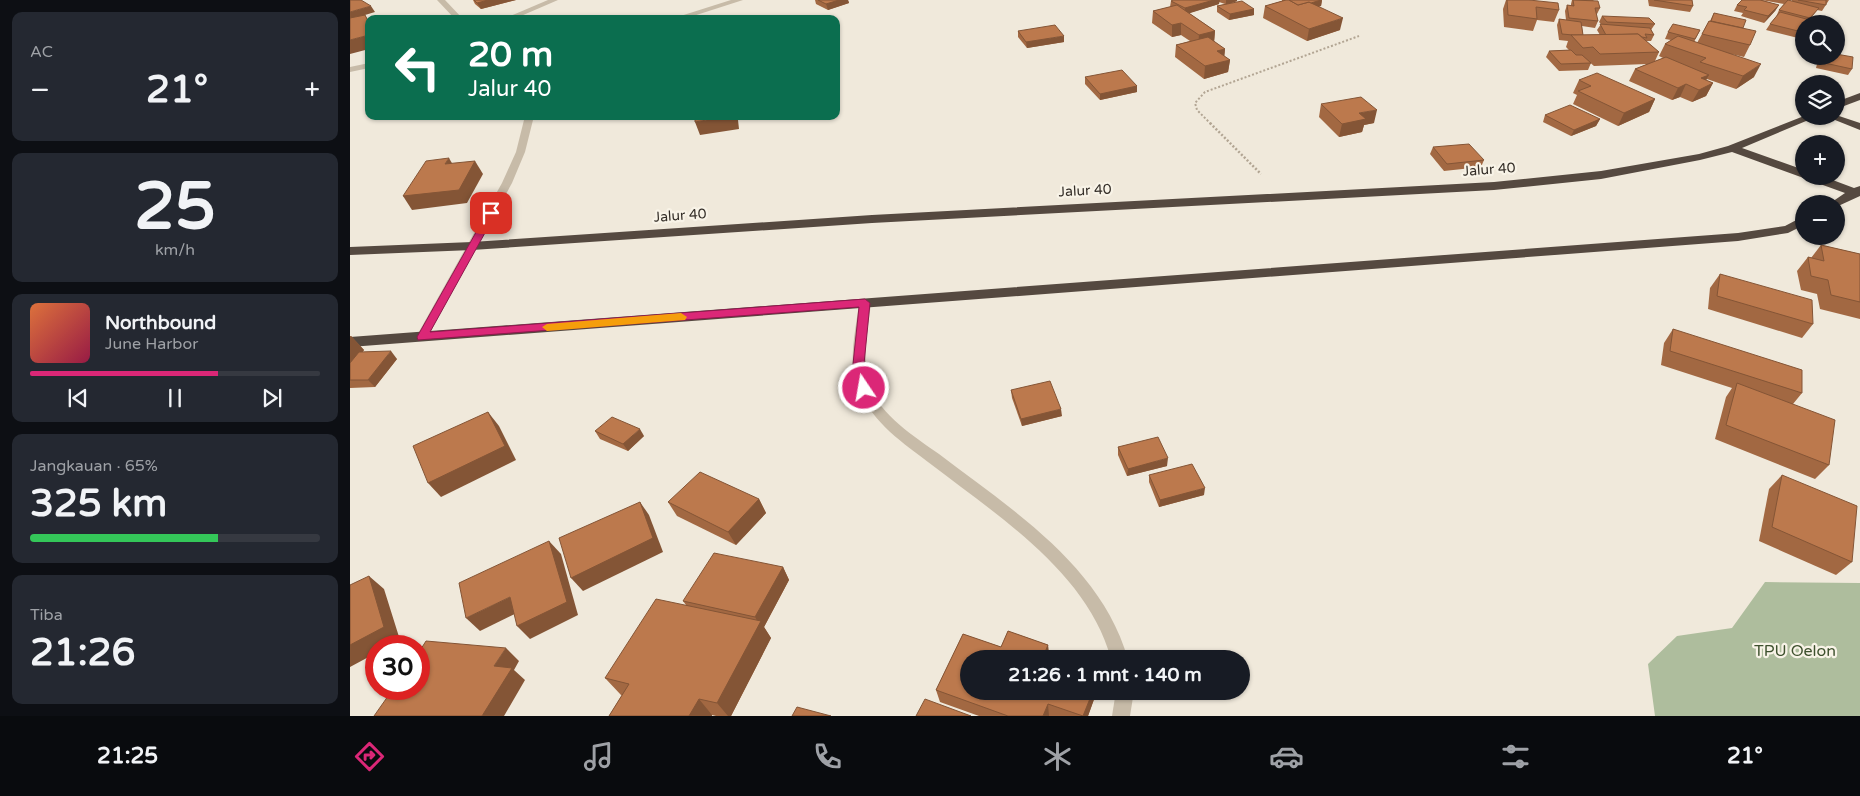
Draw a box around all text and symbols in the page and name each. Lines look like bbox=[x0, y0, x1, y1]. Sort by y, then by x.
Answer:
map controls bbox=[1795, 15, 1845, 245]
button: search bbox=[1795, 15, 1845, 65]
text: 20 m bbox=[468, 34, 553, 76]
icon: left bbox=[385, 35, 450, 100]
text: AC bbox=[30, 42, 53, 62]
text: 21° bbox=[146, 67, 208, 113]
text: − bbox=[30, 73, 50, 107]
text: + bbox=[304, 73, 320, 107]
button: layers bbox=[1795, 75, 1845, 125]
text: Jalur 40 bbox=[468, 76, 551, 102]
button: + bbox=[1795, 135, 1845, 185]
street label: Jalur 40 bbox=[1462, 159, 1516, 180]
text: 25 bbox=[134, 168, 216, 247]
street label: Jalur 40 bbox=[1058, 181, 1112, 200]
pin bbox=[470, 192, 512, 234]
button: − bbox=[1795, 195, 1845, 245]
icon: arrive bbox=[477, 199, 505, 227]
street label: Jalur 40 bbox=[653, 205, 707, 226]
text: km/h bbox=[155, 240, 195, 260]
text: Northbound bbox=[105, 312, 216, 334]
text: June Harbor bbox=[105, 334, 198, 354]
position arrow bbox=[837, 361, 889, 413]
icon: previous bbox=[64, 384, 92, 412]
icon: pause bbox=[161, 384, 189, 412]
icon: next bbox=[258, 384, 286, 412]
text: Jangkauan · 65% bbox=[30, 456, 158, 476]
text: 325 km bbox=[30, 481, 167, 527]
text: Tiba bbox=[30, 605, 63, 625]
text: 21:26 bbox=[30, 630, 135, 676]
speed limit sign: 30 bbox=[365, 635, 430, 700]
park label: TPU Oelon bbox=[1754, 641, 1836, 661]
text: 21:26 · 1 mnt · 140 m bbox=[1008, 664, 1202, 686]
icon: directions bbox=[352, 739, 387, 774]
icon: music bbox=[581, 739, 616, 774]
icon: phone bbox=[810, 739, 845, 774]
icon: climate bbox=[1040, 739, 1075, 774]
icon: car bbox=[1269, 739, 1304, 774]
icon: filters bbox=[1498, 739, 1533, 774]
text: 21:25 bbox=[97, 743, 158, 769]
text: 21° bbox=[1727, 743, 1763, 769]

